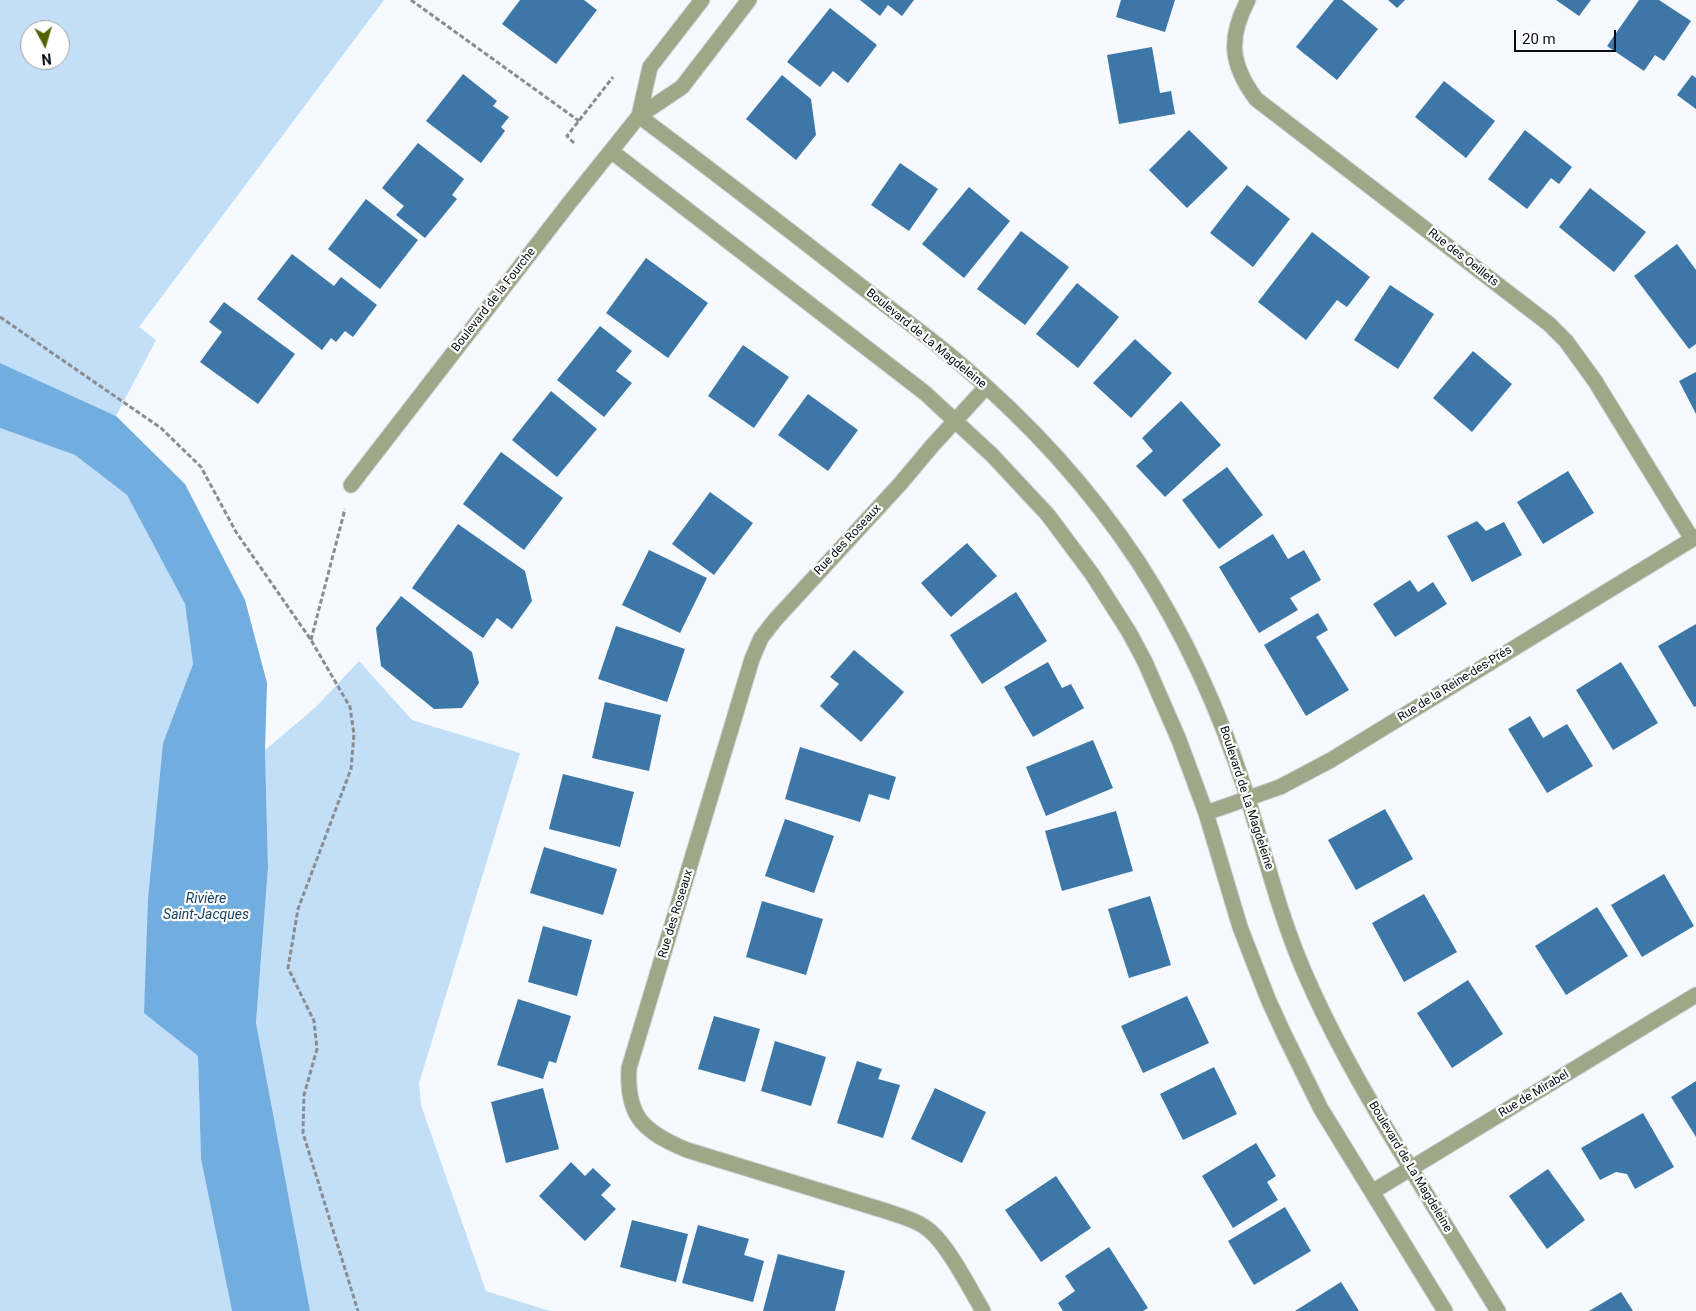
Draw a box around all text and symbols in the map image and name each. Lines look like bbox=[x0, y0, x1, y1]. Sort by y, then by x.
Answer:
north arrow bbox=[20, 20, 70, 70]
scale bar bbox=[1516, 20, 1618, 52]
text: 20 m bbox=[1522, 30, 1556, 48]
text: N bbox=[41, 50, 52, 67]
street label: Rue des Oeillets bbox=[1425, 226, 1501, 290]
street label: Boulevard de la Fourche bbox=[449, 245, 539, 355]
street label: Boulevard de La Magdeleine bbox=[863, 286, 989, 392]
street label: Rue des Roseaux bbox=[812, 502, 884, 578]
street label: Rue de la Reine-des-Prés bbox=[1395, 643, 1515, 725]
street label: Boulevard de La Magdeleine bbox=[1216, 724, 1276, 872]
street label: Rue des Roseaux bbox=[656, 868, 696, 960]
water label: Rivière Saint-Jacques bbox=[163, 891, 249, 924]
street label: Rue de Mirabel bbox=[1496, 1067, 1572, 1121]
street label: Boulevard de La Magdeleine bbox=[1365, 1099, 1455, 1235]

